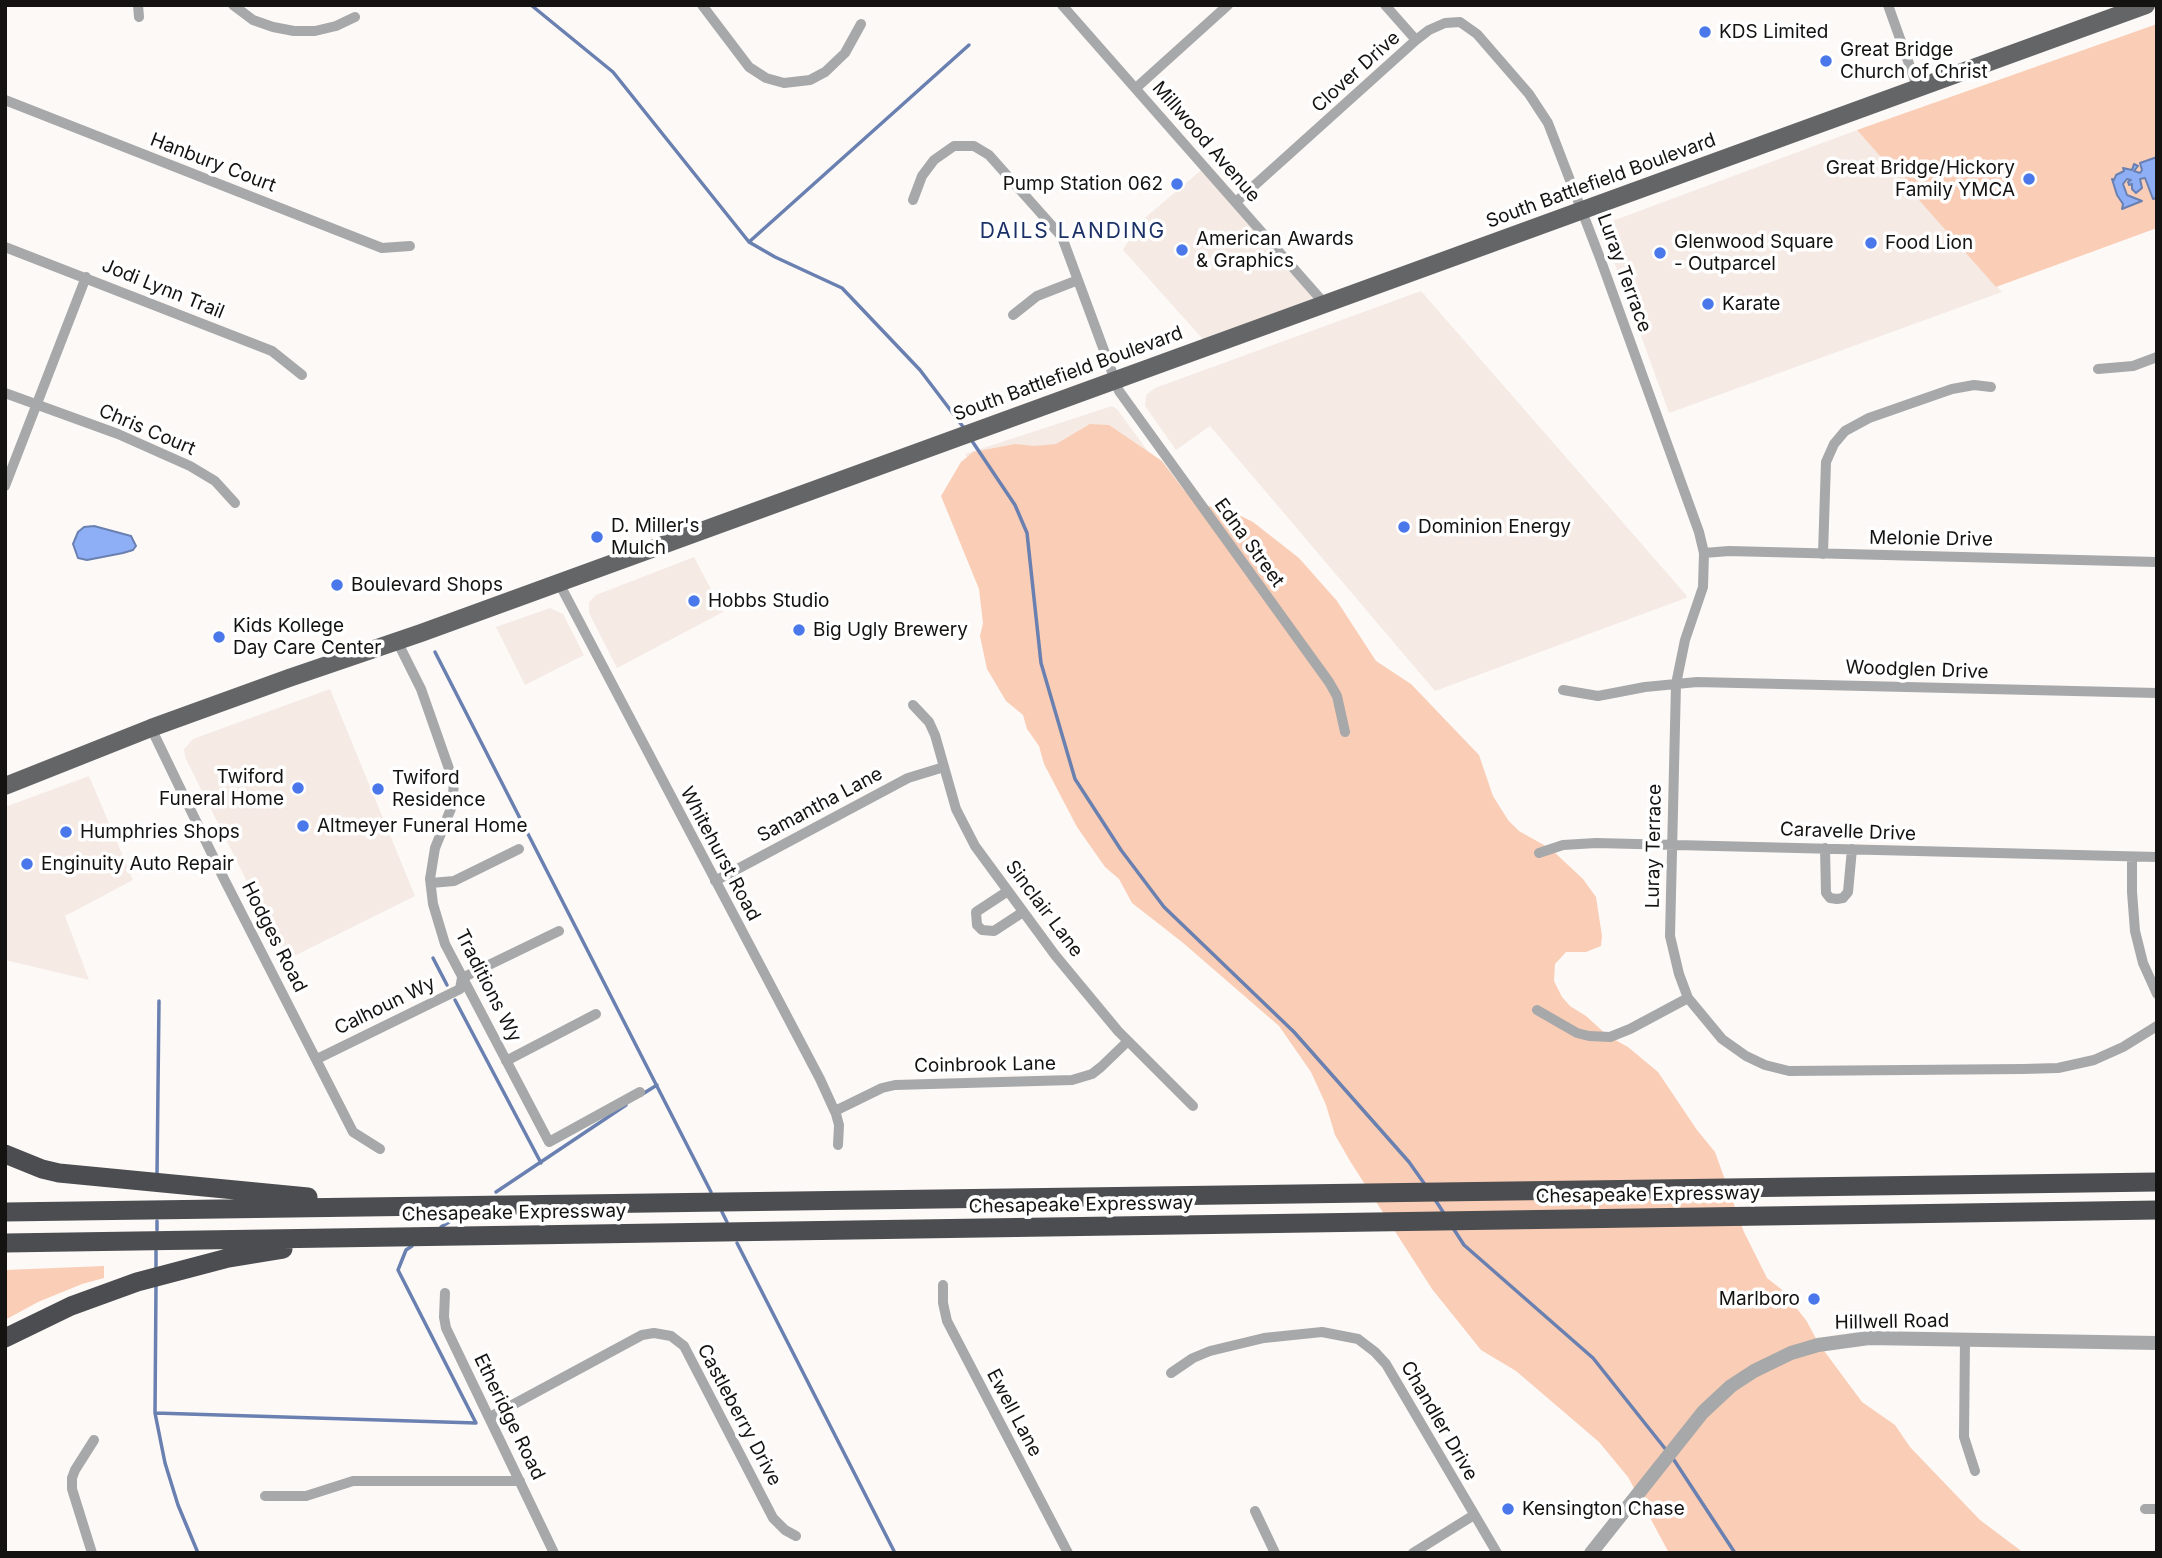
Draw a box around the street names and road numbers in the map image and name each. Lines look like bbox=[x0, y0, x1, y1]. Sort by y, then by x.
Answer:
street label: Clover Drive bbox=[1307, 27, 1405, 117]
street label: Millwood Avenue bbox=[1147, 77, 1265, 207]
street label: Hanbury Court bbox=[147, 129, 279, 197]
street label: South Battlefield Boulevard bbox=[1483, 129, 1719, 233]
street label: Luray Terrace bbox=[1592, 211, 1656, 335]
street label: Jodi Lynn Trail bbox=[98, 254, 228, 324]
street label: South Battlefield Boulevard bbox=[950, 322, 1186, 426]
street label: Chris Court bbox=[95, 399, 199, 461]
street label: Edna Street bbox=[1209, 494, 1289, 592]
street label: Melonie Drive bbox=[1869, 527, 1993, 551]
street label: Woodglen Drive bbox=[1845, 656, 1989, 684]
street label: Samantha Lane bbox=[753, 762, 887, 848]
street label: Whitehurst Road bbox=[675, 783, 765, 925]
street label: Luray Terrace bbox=[1642, 784, 1666, 908]
street label: Caravelle Drive bbox=[1780, 818, 1916, 846]
street label: Sinclair Lane bbox=[1000, 856, 1088, 962]
street label: Hodges Road bbox=[236, 878, 312, 996]
street label: Traditions Wy bbox=[450, 926, 526, 1046]
street label: Calhoun Wy bbox=[331, 972, 439, 1040]
street label: Coinbrook Lane bbox=[914, 1052, 1056, 1078]
street label: Chesapeake Expressway bbox=[1535, 1182, 1761, 1208]
street label: Chesapeake Expressway bbox=[968, 1192, 1194, 1218]
street label: Chesapeake Expressway bbox=[401, 1200, 627, 1226]
street label: Hillwell Road bbox=[1835, 1310, 1949, 1334]
street label: Castleberry Drive bbox=[692, 1340, 786, 1490]
street label: Etheridge Road bbox=[469, 1350, 549, 1484]
street label: Chandler Drive bbox=[1396, 1357, 1482, 1485]
street label: Ewell Lane bbox=[981, 1365, 1047, 1461]

